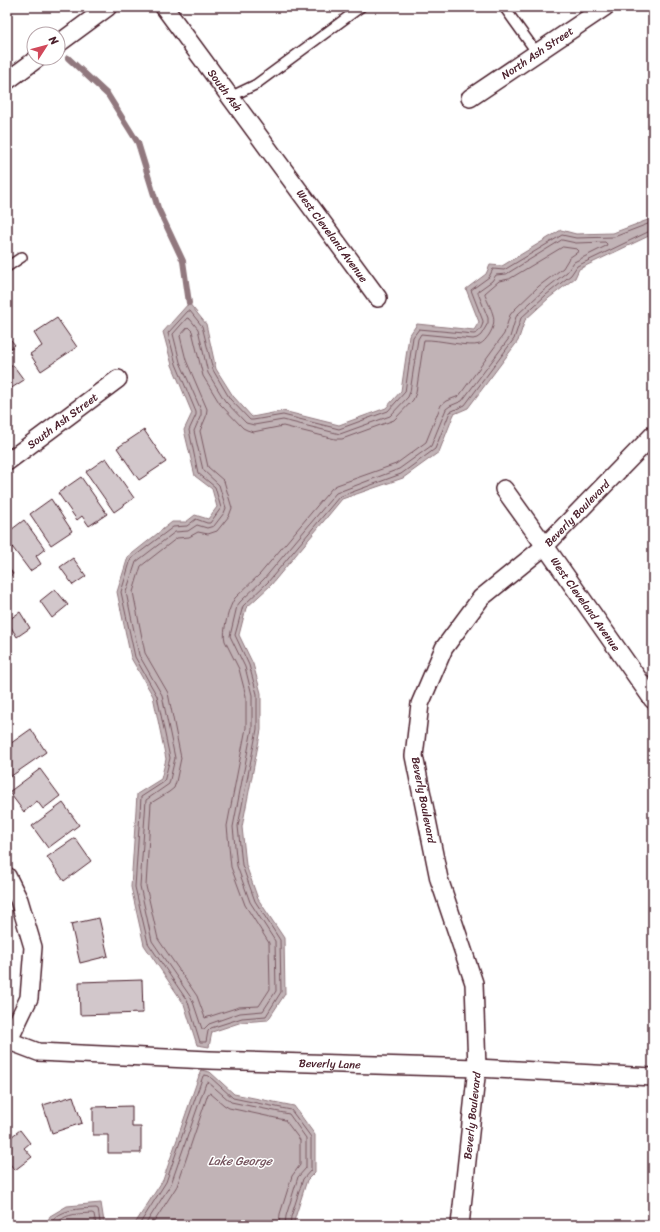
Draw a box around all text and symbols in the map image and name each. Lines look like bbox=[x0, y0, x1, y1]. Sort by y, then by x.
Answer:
street label: North Ash Street bbox=[497, 22, 578, 85]
north arrow bbox=[26, 26, 66, 66]
text: N bbox=[43, 31, 64, 49]
street label: South Ash bbox=[202, 65, 247, 116]
street label: West Cleveland Avenue bbox=[291, 185, 373, 287]
street label: South Ash Street bbox=[23, 388, 102, 454]
street label: Beverly Boulevard bbox=[540, 475, 616, 552]
street label: West Cleveland Avenue bbox=[545, 553, 625, 656]
street label: Beverly Boulevard bbox=[406, 755, 441, 846]
street label: Beverly Lane bbox=[299, 1054, 361, 1075]
street label: Beverly Boulevard bbox=[458, 1070, 487, 1160]
water label: Lake George bbox=[208, 1150, 274, 1172]

